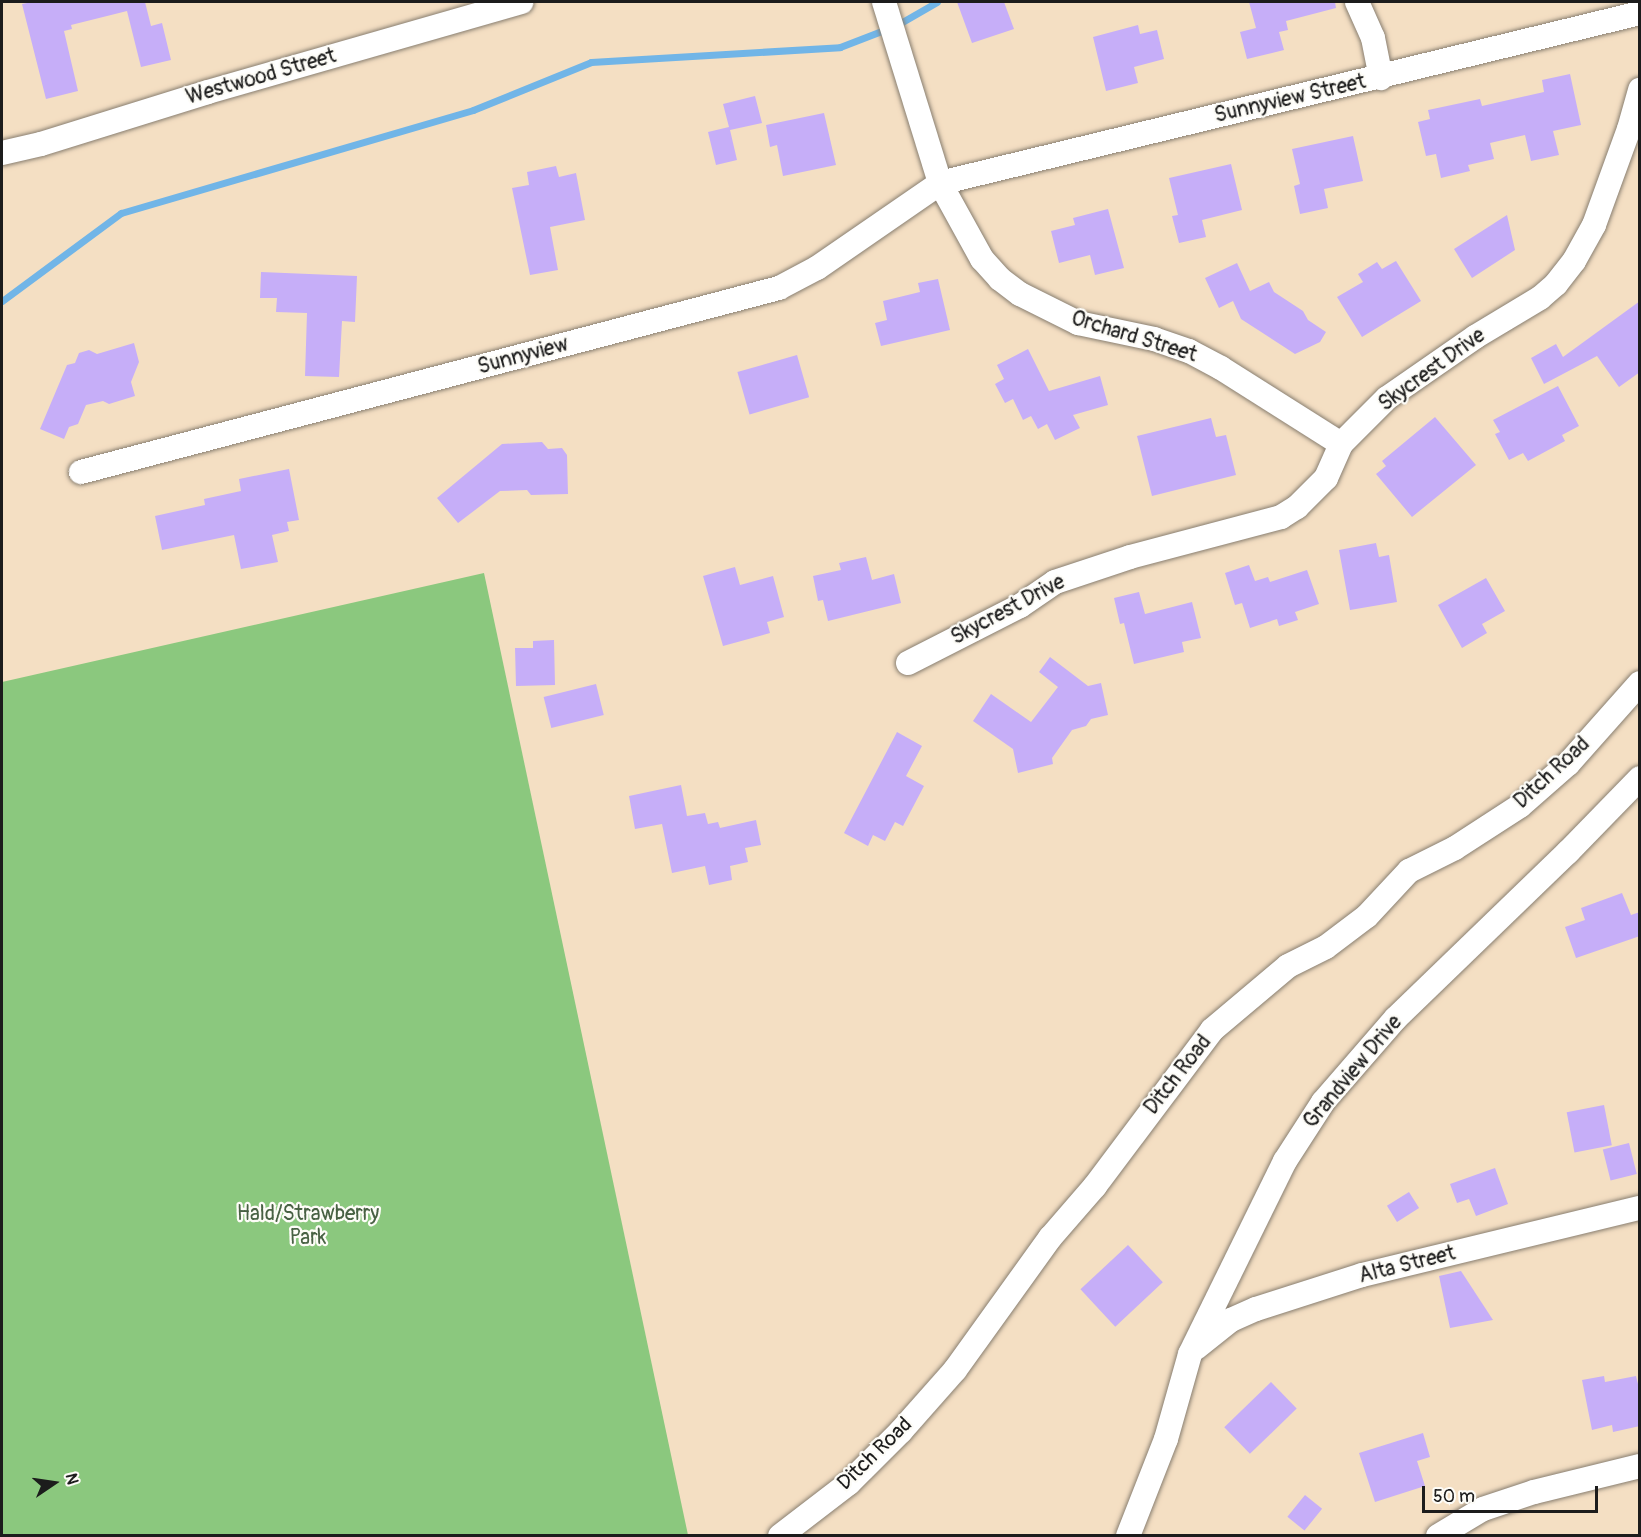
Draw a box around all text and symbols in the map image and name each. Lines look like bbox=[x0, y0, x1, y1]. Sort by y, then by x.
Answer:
street label: Westwood Street bbox=[183, 44, 339, 110]
street label: Sunnyview Street bbox=[1212, 69, 1368, 129]
street label: Orchard Street bbox=[1068, 306, 1200, 368]
street label: Skycrest Drive bbox=[1374, 323, 1490, 417]
street label: Sunnyview bbox=[475, 332, 571, 380]
street label: Skycrest Drive bbox=[947, 569, 1069, 651]
street label: Ditch Road bbox=[1509, 732, 1595, 814]
street label: Grandview Drive bbox=[1298, 1010, 1408, 1134]
street label: Ditch Road bbox=[1139, 1030, 1217, 1120]
park label: Hald/Strawberry Park bbox=[237, 1201, 379, 1251]
street label: Alta Street bbox=[1356, 1241, 1458, 1289]
street label: Ditch Road bbox=[832, 1412, 918, 1496]
north arrow bbox=[24, 1453, 84, 1513]
text: N bbox=[61, 1471, 82, 1486]
scale bar bbox=[1425, 1474, 1600, 1512]
text: 50 m bbox=[1433, 1485, 1475, 1508]

